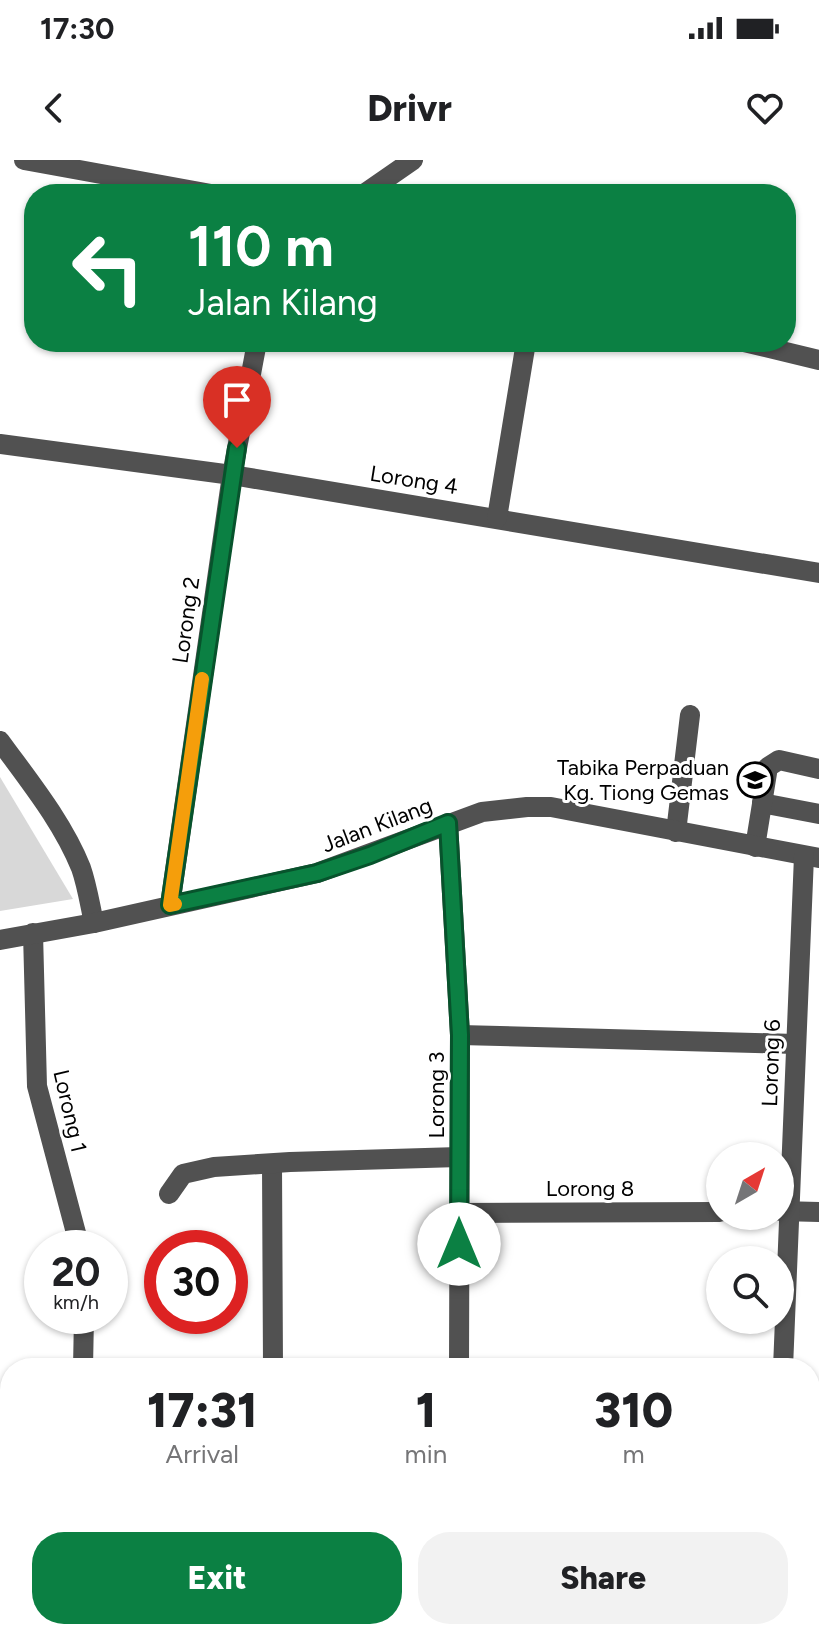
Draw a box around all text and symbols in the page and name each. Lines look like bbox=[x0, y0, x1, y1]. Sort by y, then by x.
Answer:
text: 17:30 bbox=[40, 10, 115, 47]
icon: back bbox=[32, 86, 76, 130]
icon: heart bbox=[743, 86, 787, 130]
text: Drivr bbox=[367, 87, 452, 130]
text: 110 m bbox=[188, 213, 334, 280]
icon: left bbox=[56, 216, 160, 320]
text: Jalan Kilang bbox=[188, 281, 378, 324]
pin bbox=[203, 366, 271, 448]
icon: arrive bbox=[215, 378, 259, 422]
street label: Lorong 4 bbox=[368, 460, 460, 500]
street label: Lorong 2 bbox=[167, 575, 205, 665]
place label: Tabika Perpaduan Kg. Tiong Gemas bbox=[557, 754, 729, 806]
school or university icon: Tabika Perpaduan Kg. Tiong Gemas bbox=[736, 761, 774, 799]
street label: Jalan Kilang bbox=[318, 792, 436, 858]
street label: Lorong 6 bbox=[756, 1019, 786, 1107]
street label: Lorong 3 bbox=[423, 1052, 450, 1139]
street label: Lorong 1 bbox=[47, 1067, 93, 1155]
north arrow bbox=[706, 1142, 794, 1230]
map controls bbox=[706, 1142, 794, 1334]
street label: Lorong 8 bbox=[546, 1175, 634, 1202]
position arrow bbox=[417, 1202, 501, 1286]
speed limit sign: 30 bbox=[144, 1230, 248, 1334]
button: search bbox=[706, 1246, 794, 1334]
text: 20 bbox=[51, 1248, 101, 1296]
text: km/h bbox=[53, 1290, 99, 1314]
text: 17:31 bbox=[147, 1381, 258, 1439]
text: 1 bbox=[416, 1381, 436, 1439]
text: 310 bbox=[594, 1381, 673, 1439]
text: Arrival bbox=[166, 1438, 239, 1470]
text: min bbox=[405, 1438, 447, 1470]
text: m bbox=[623, 1438, 645, 1470]
button: Exit bbox=[32, 1532, 402, 1624]
button: Share bbox=[418, 1532, 788, 1624]

